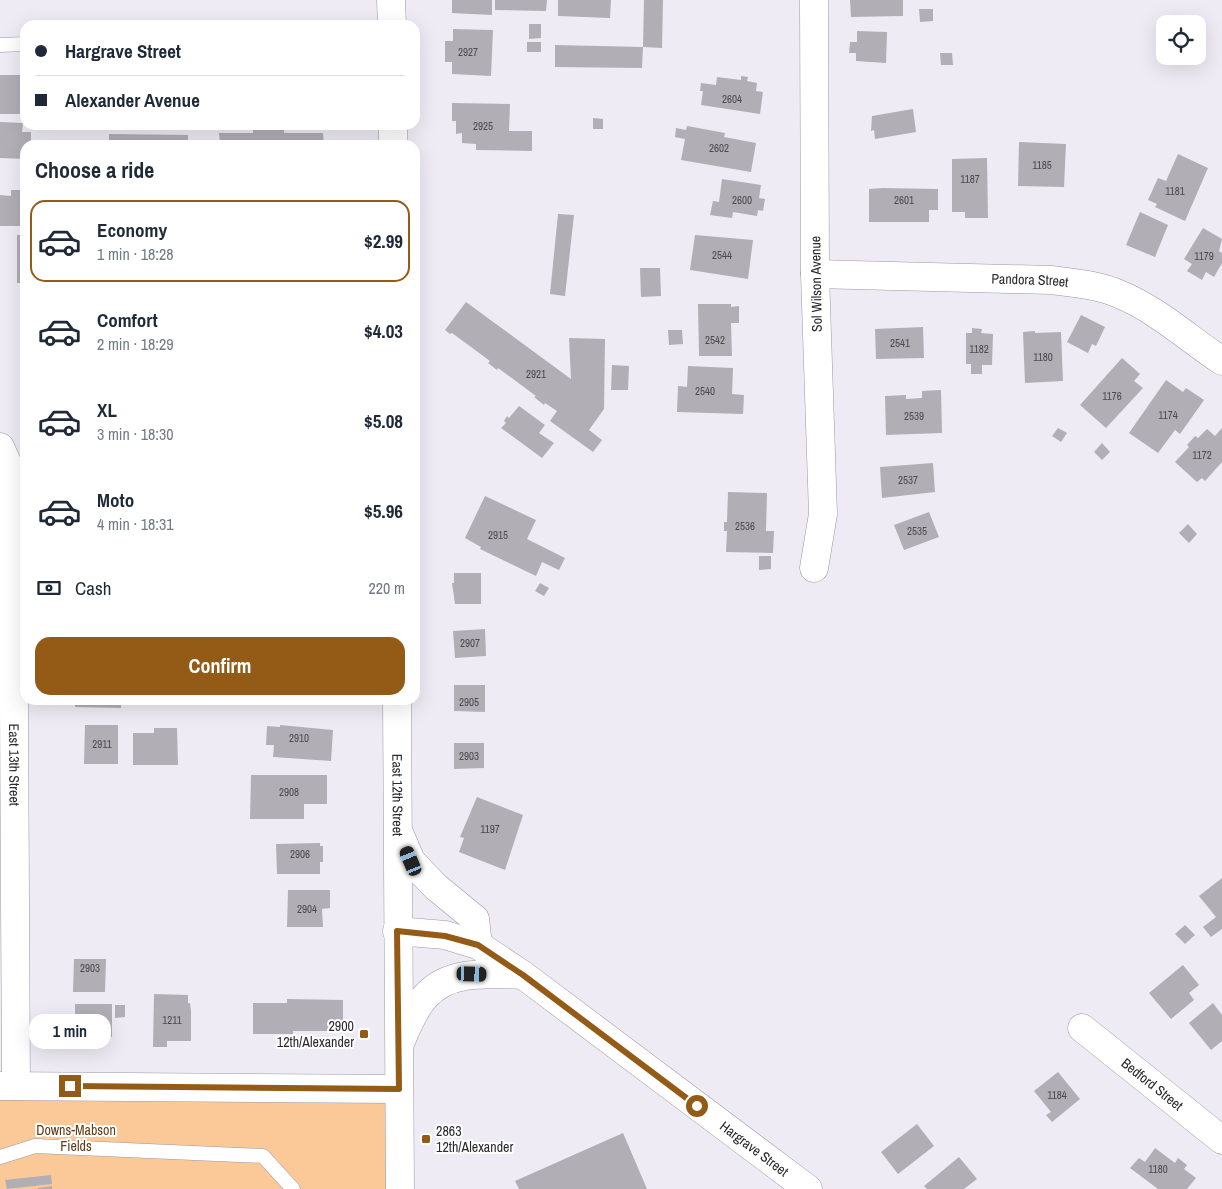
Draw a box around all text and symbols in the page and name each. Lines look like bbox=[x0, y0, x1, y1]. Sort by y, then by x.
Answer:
map controls bbox=[1156, 15, 1206, 65]
button: locate bbox=[1156, 15, 1206, 65]
text: Hargrave Street bbox=[65, 38, 181, 64]
house number: 2927 bbox=[458, 45, 478, 59]
text: Alexander Avenue bbox=[65, 87, 200, 113]
house number: 2604 bbox=[722, 92, 742, 106]
house number: 2925 bbox=[473, 119, 493, 133]
house number: 2602 bbox=[709, 141, 729, 155]
text: Choose a ride bbox=[35, 155, 154, 185]
house number: 1185 bbox=[1032, 158, 1052, 172]
house number: 1187 bbox=[960, 172, 980, 186]
house number: 1181 bbox=[1165, 184, 1185, 198]
house number: 2600 bbox=[732, 193, 752, 207]
house number: 2601 bbox=[894, 193, 914, 207]
text: Economy bbox=[97, 217, 167, 243]
icon: car bbox=[37, 219, 82, 264]
text: $2.99 bbox=[364, 228, 403, 254]
street label: Sol Wilson Avenue bbox=[806, 236, 826, 332]
text: 1 min · 18:28 bbox=[97, 243, 174, 265]
house number: 2544 bbox=[712, 248, 732, 262]
house number: 1179 bbox=[1194, 249, 1214, 263]
street label: Pandora Street bbox=[991, 269, 1070, 291]
text: Comfort bbox=[97, 307, 158, 333]
icon: car bbox=[37, 309, 82, 354]
text: $4.03 bbox=[364, 318, 403, 344]
text: 2 min · 18:29 bbox=[97, 333, 174, 355]
house number: 2542 bbox=[705, 333, 725, 347]
house number: 2541 bbox=[890, 336, 910, 350]
house number: 1182 bbox=[969, 342, 989, 356]
house number: 1180 bbox=[1033, 350, 1053, 364]
house number: 2921 bbox=[526, 367, 546, 381]
house number: 2540 bbox=[695, 384, 715, 398]
house number: 1176 bbox=[1102, 389, 1122, 403]
text: XL bbox=[97, 397, 117, 423]
icon: car bbox=[37, 399, 82, 444]
text: $5.08 bbox=[364, 408, 403, 434]
house number: 1174 bbox=[1158, 408, 1178, 422]
house number: 2539 bbox=[904, 409, 924, 423]
text: 3 min · 18:30 bbox=[97, 423, 174, 445]
house number: 1172 bbox=[1192, 448, 1212, 462]
house number: 2537 bbox=[898, 473, 918, 487]
text: Moto bbox=[97, 487, 134, 513]
icon: car bbox=[37, 489, 82, 534]
text: $5.96 bbox=[364, 498, 403, 524]
text: 4 min · 18:31 bbox=[97, 513, 174, 535]
house number: 2536 bbox=[735, 519, 755, 533]
house number: 2535 bbox=[907, 524, 927, 538]
house number: 2915 bbox=[488, 528, 508, 542]
icon: cash bbox=[35, 574, 63, 602]
text: Cash bbox=[75, 575, 111, 601]
text: 220 m bbox=[369, 577, 405, 599]
house number: 2907 bbox=[460, 636, 480, 650]
button: Confirm bbox=[35, 637, 405, 695]
house number: 2905 bbox=[459, 695, 479, 709]
street label: East 13th Street bbox=[5, 723, 24, 806]
house number: 2910 bbox=[289, 731, 309, 745]
house number: 2911 bbox=[92, 737, 112, 751]
house number: 2903 bbox=[459, 749, 479, 763]
street label: East 12th Street bbox=[388, 754, 407, 836]
house number: 2908 bbox=[279, 785, 299, 799]
house number: 1197 bbox=[480, 822, 500, 836]
car bbox=[398, 844, 423, 878]
house number: 2906 bbox=[290, 847, 310, 861]
house number: 2904 bbox=[297, 902, 317, 916]
house number: 2903 bbox=[80, 961, 100, 975]
car bbox=[456, 966, 487, 982]
house number: 1211 bbox=[162, 1013, 182, 1027]
callout: 1 min bbox=[29, 1014, 111, 1048]
place label: 2900 12th/Alexander bbox=[277, 1017, 354, 1051]
text: 1 min bbox=[53, 1020, 87, 1042]
marker: 2900 12th/Alexander bbox=[358, 1028, 370, 1040]
street label: Bedford Street bbox=[1118, 1054, 1187, 1114]
route end bbox=[59, 1075, 81, 1097]
house number: 1184 bbox=[1047, 1088, 1067, 1102]
route start bbox=[686, 1095, 708, 1117]
street label: Hargrave Street bbox=[716, 1117, 792, 1180]
park label: Downs-Mabson Fields bbox=[36, 1121, 116, 1155]
place label: 2863 12th/Alexander bbox=[436, 1122, 513, 1156]
marker: 2863 12th/Alexander bbox=[420, 1133, 432, 1145]
house number: 1180 bbox=[1148, 1162, 1168, 1176]

